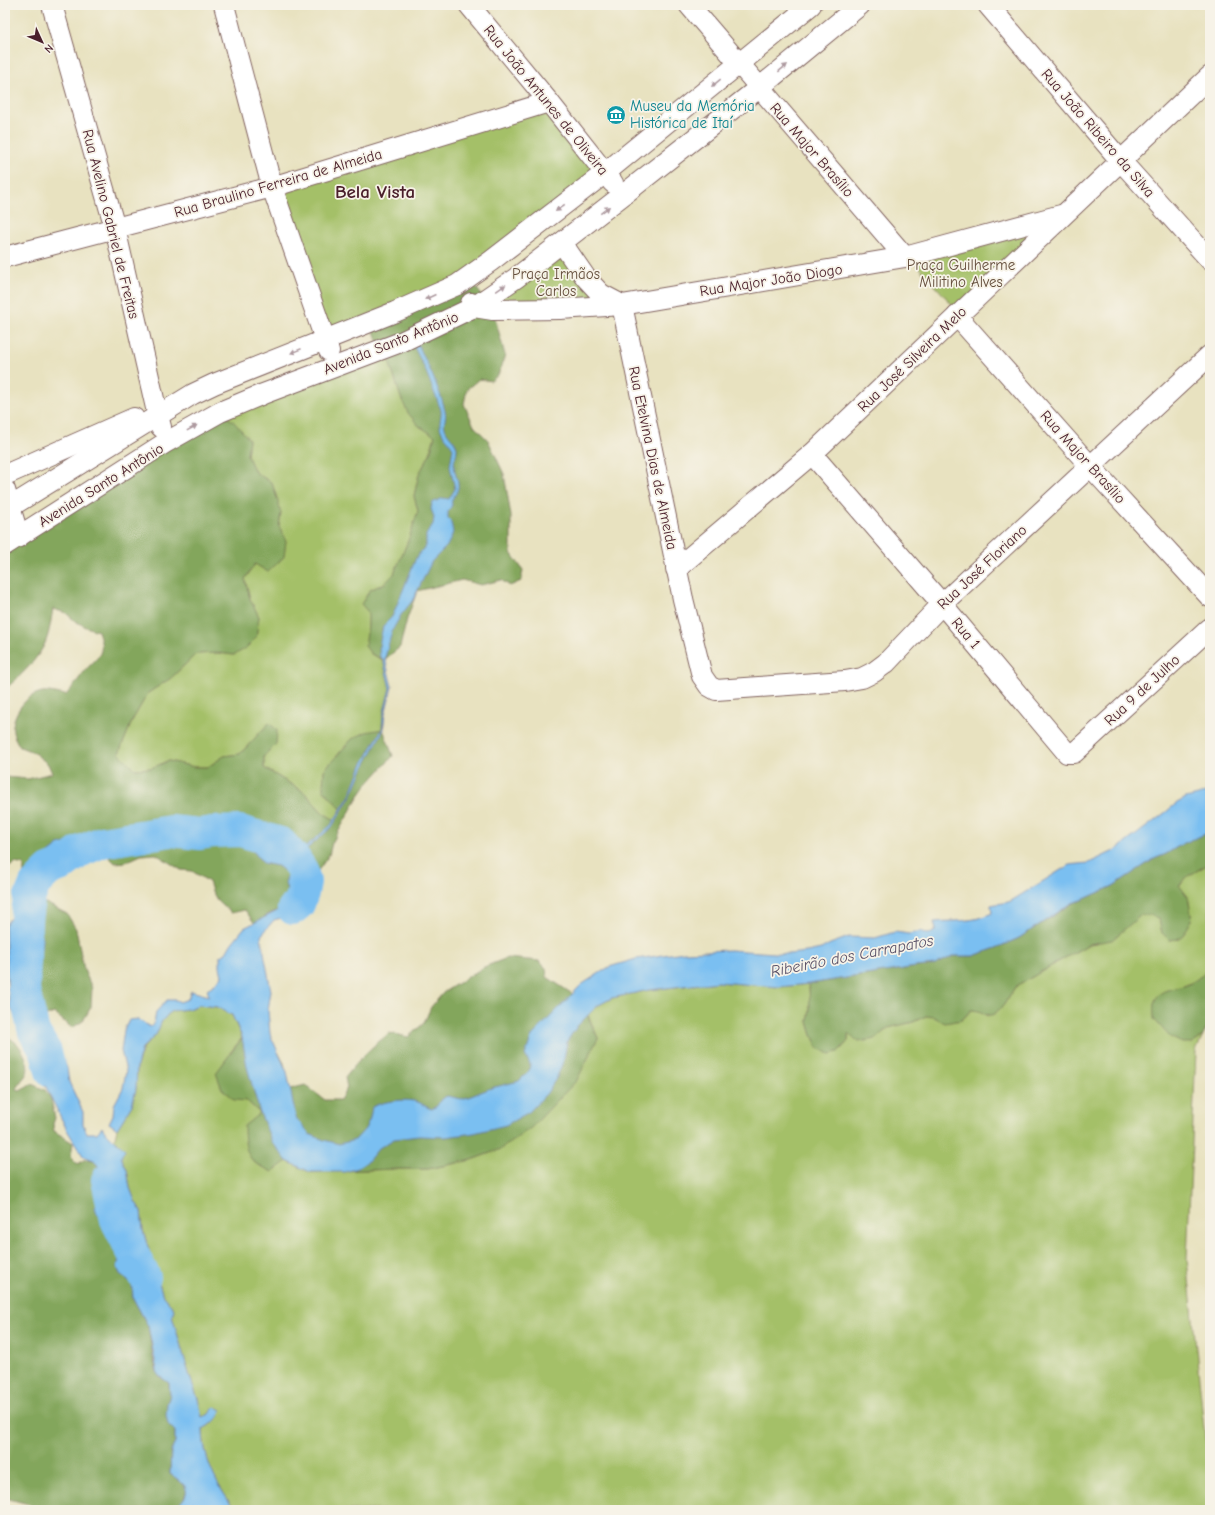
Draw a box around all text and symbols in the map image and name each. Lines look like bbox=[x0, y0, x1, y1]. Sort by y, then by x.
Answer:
street label: Rua João Antunes de Oliveira bbox=[480, 21, 612, 179]
north arrow bbox=[22, 22, 62, 62]
text: N bbox=[42, 41, 56, 56]
one-way arrow bbox=[778, 63, 788, 72]
street label: Rua João Ribeiro da Silva bbox=[1037, 65, 1159, 201]
one-way arrow bbox=[710, 78, 721, 87]
place label: Museu da Memória Histórica de Itaí bbox=[630, 97, 755, 132]
street label: Rua Major Brasílio bbox=[766, 99, 858, 201]
museum icon: Museu da Memória Histórica de Itaí bbox=[605, 104, 627, 126]
street label: Rua Avelino Gabriel de Freitas bbox=[79, 127, 143, 321]
street label: Rua Braulino Ferreira de Almeida bbox=[172, 145, 384, 221]
district label: Bela Vista bbox=[335, 181, 415, 203]
one-way arrow bbox=[554, 204, 565, 212]
one-way arrow bbox=[599, 205, 610, 214]
park label: Praça Guilherme Militino Alves bbox=[907, 256, 1016, 291]
street label: Rua Major João Diogo bbox=[698, 260, 844, 300]
park label: Praça Irmãos Carlos bbox=[512, 265, 600, 300]
one-way arrow bbox=[496, 284, 506, 292]
one-way arrow bbox=[424, 294, 435, 300]
street label: Rua José Silveira Melo bbox=[854, 302, 970, 416]
street label: Avenida Santo Antônio bbox=[321, 308, 461, 378]
one-way arrow bbox=[290, 348, 302, 354]
street label: Rua Etelvina Dias de Almeida bbox=[625, 365, 681, 551]
street label: Rua Major Brasílio bbox=[1036, 407, 1130, 507]
one-way arrow bbox=[186, 424, 198, 431]
street label: Avenida Santo Antônio bbox=[35, 439, 167, 531]
street label: Rua José Floriano bbox=[933, 521, 1031, 613]
street label: Rua 1 bbox=[948, 614, 984, 652]
street label: Rua 9 de Julho bbox=[1101, 650, 1184, 730]
water label: Ribeirão dos Carrapatos bbox=[769, 931, 935, 981]

